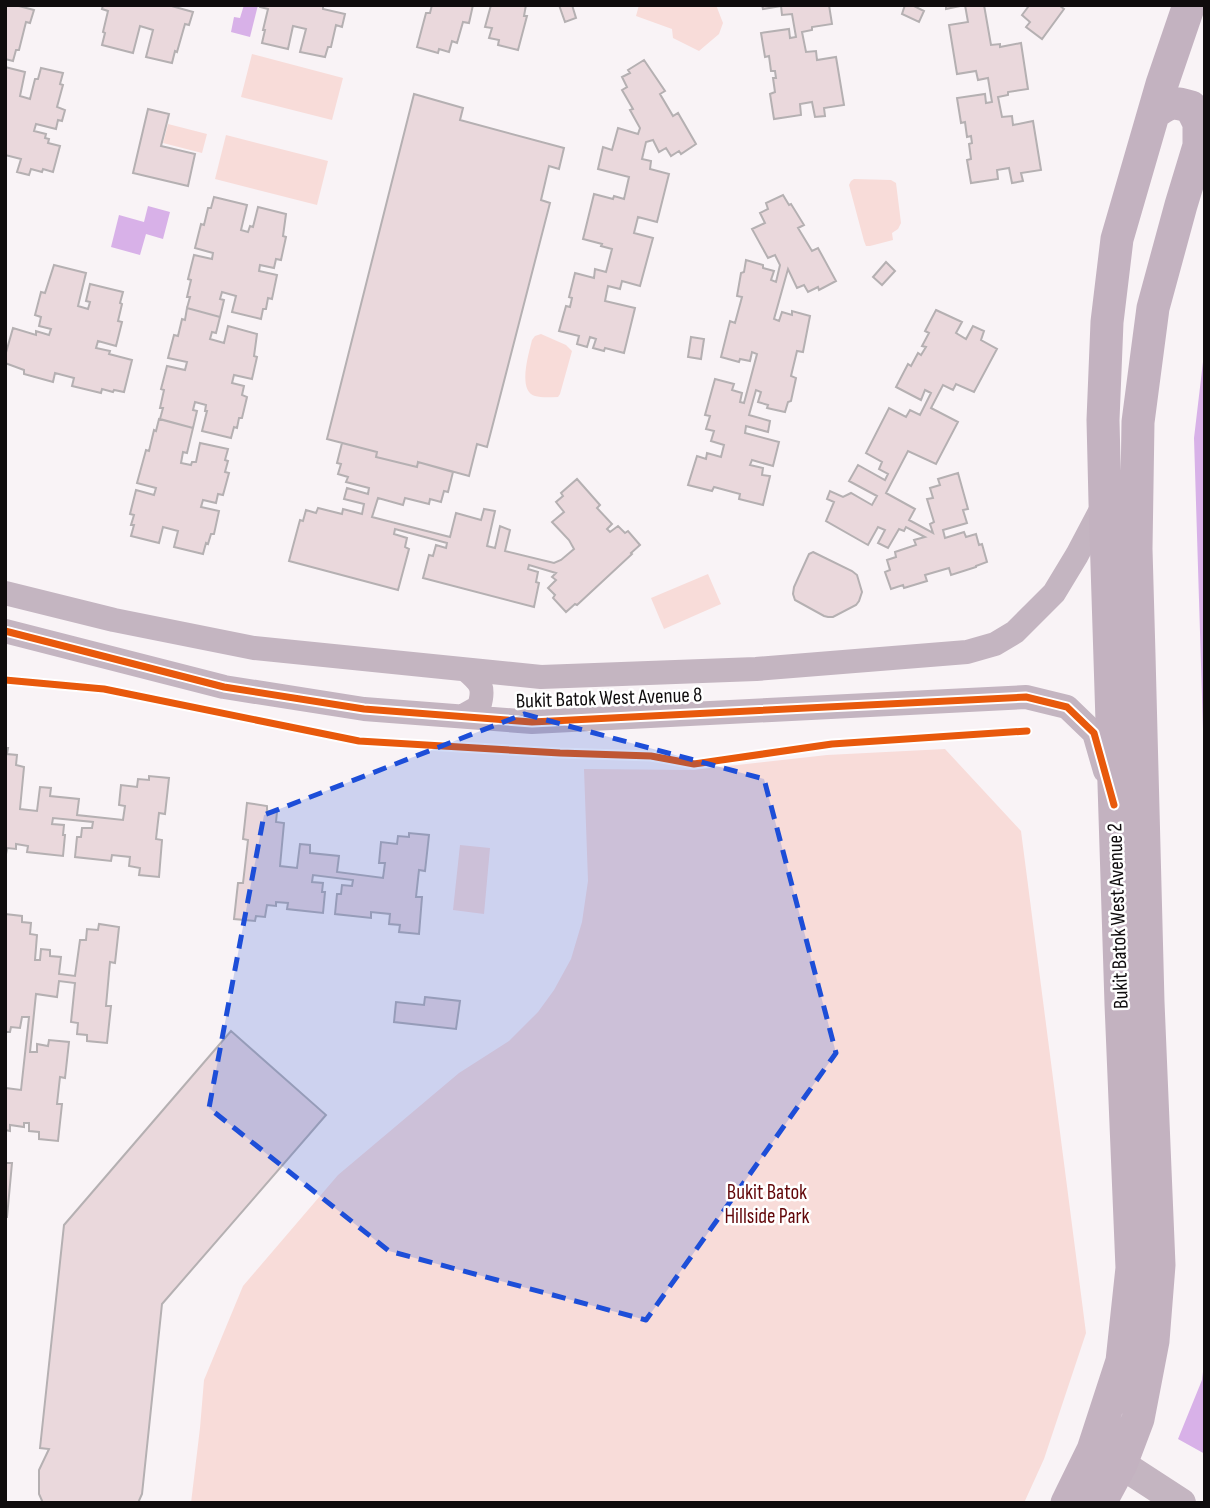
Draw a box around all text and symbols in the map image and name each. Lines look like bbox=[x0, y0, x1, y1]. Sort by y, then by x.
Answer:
street label: Bukit Batok West Avenue 8 bbox=[515, 682, 703, 714]
street label: Bukit Batok West Avenue 2 bbox=[1102, 823, 1134, 1009]
park label: Bukit Batok Hillside Park bbox=[724, 1180, 810, 1229]

